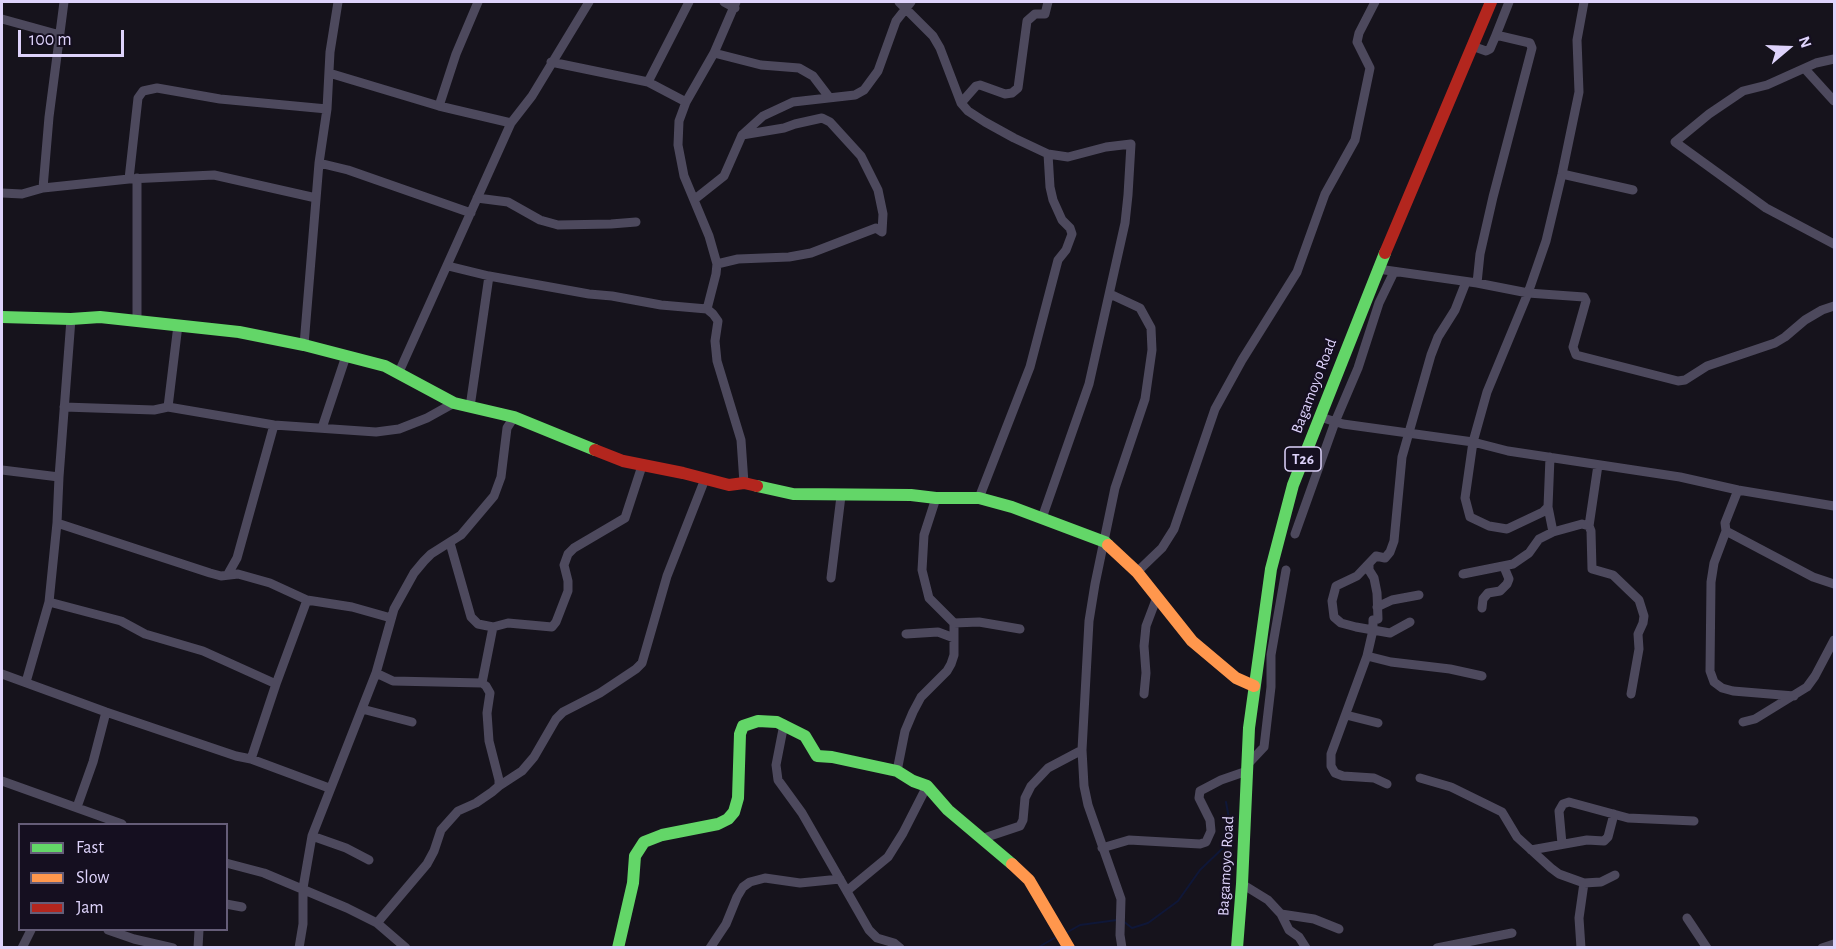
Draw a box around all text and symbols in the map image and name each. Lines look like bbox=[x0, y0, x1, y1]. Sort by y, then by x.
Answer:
scale bar bbox=[21, 18, 128, 56]
north arrow bbox=[1758, 18, 1818, 78]
text: 100 m bbox=[29, 31, 72, 49]
text: N bbox=[1796, 34, 1814, 50]
street label: Bagamoyo Road bbox=[1287, 336, 1341, 436]
road number: T26 bbox=[1285, 447, 1321, 471]
street label: Bagamoyo Road bbox=[1214, 815, 1238, 917]
legend bbox=[18, 823, 228, 931]
text: Fast bbox=[76, 839, 104, 857]
text: Slow bbox=[76, 869, 109, 887]
text: Jam bbox=[76, 899, 104, 917]

